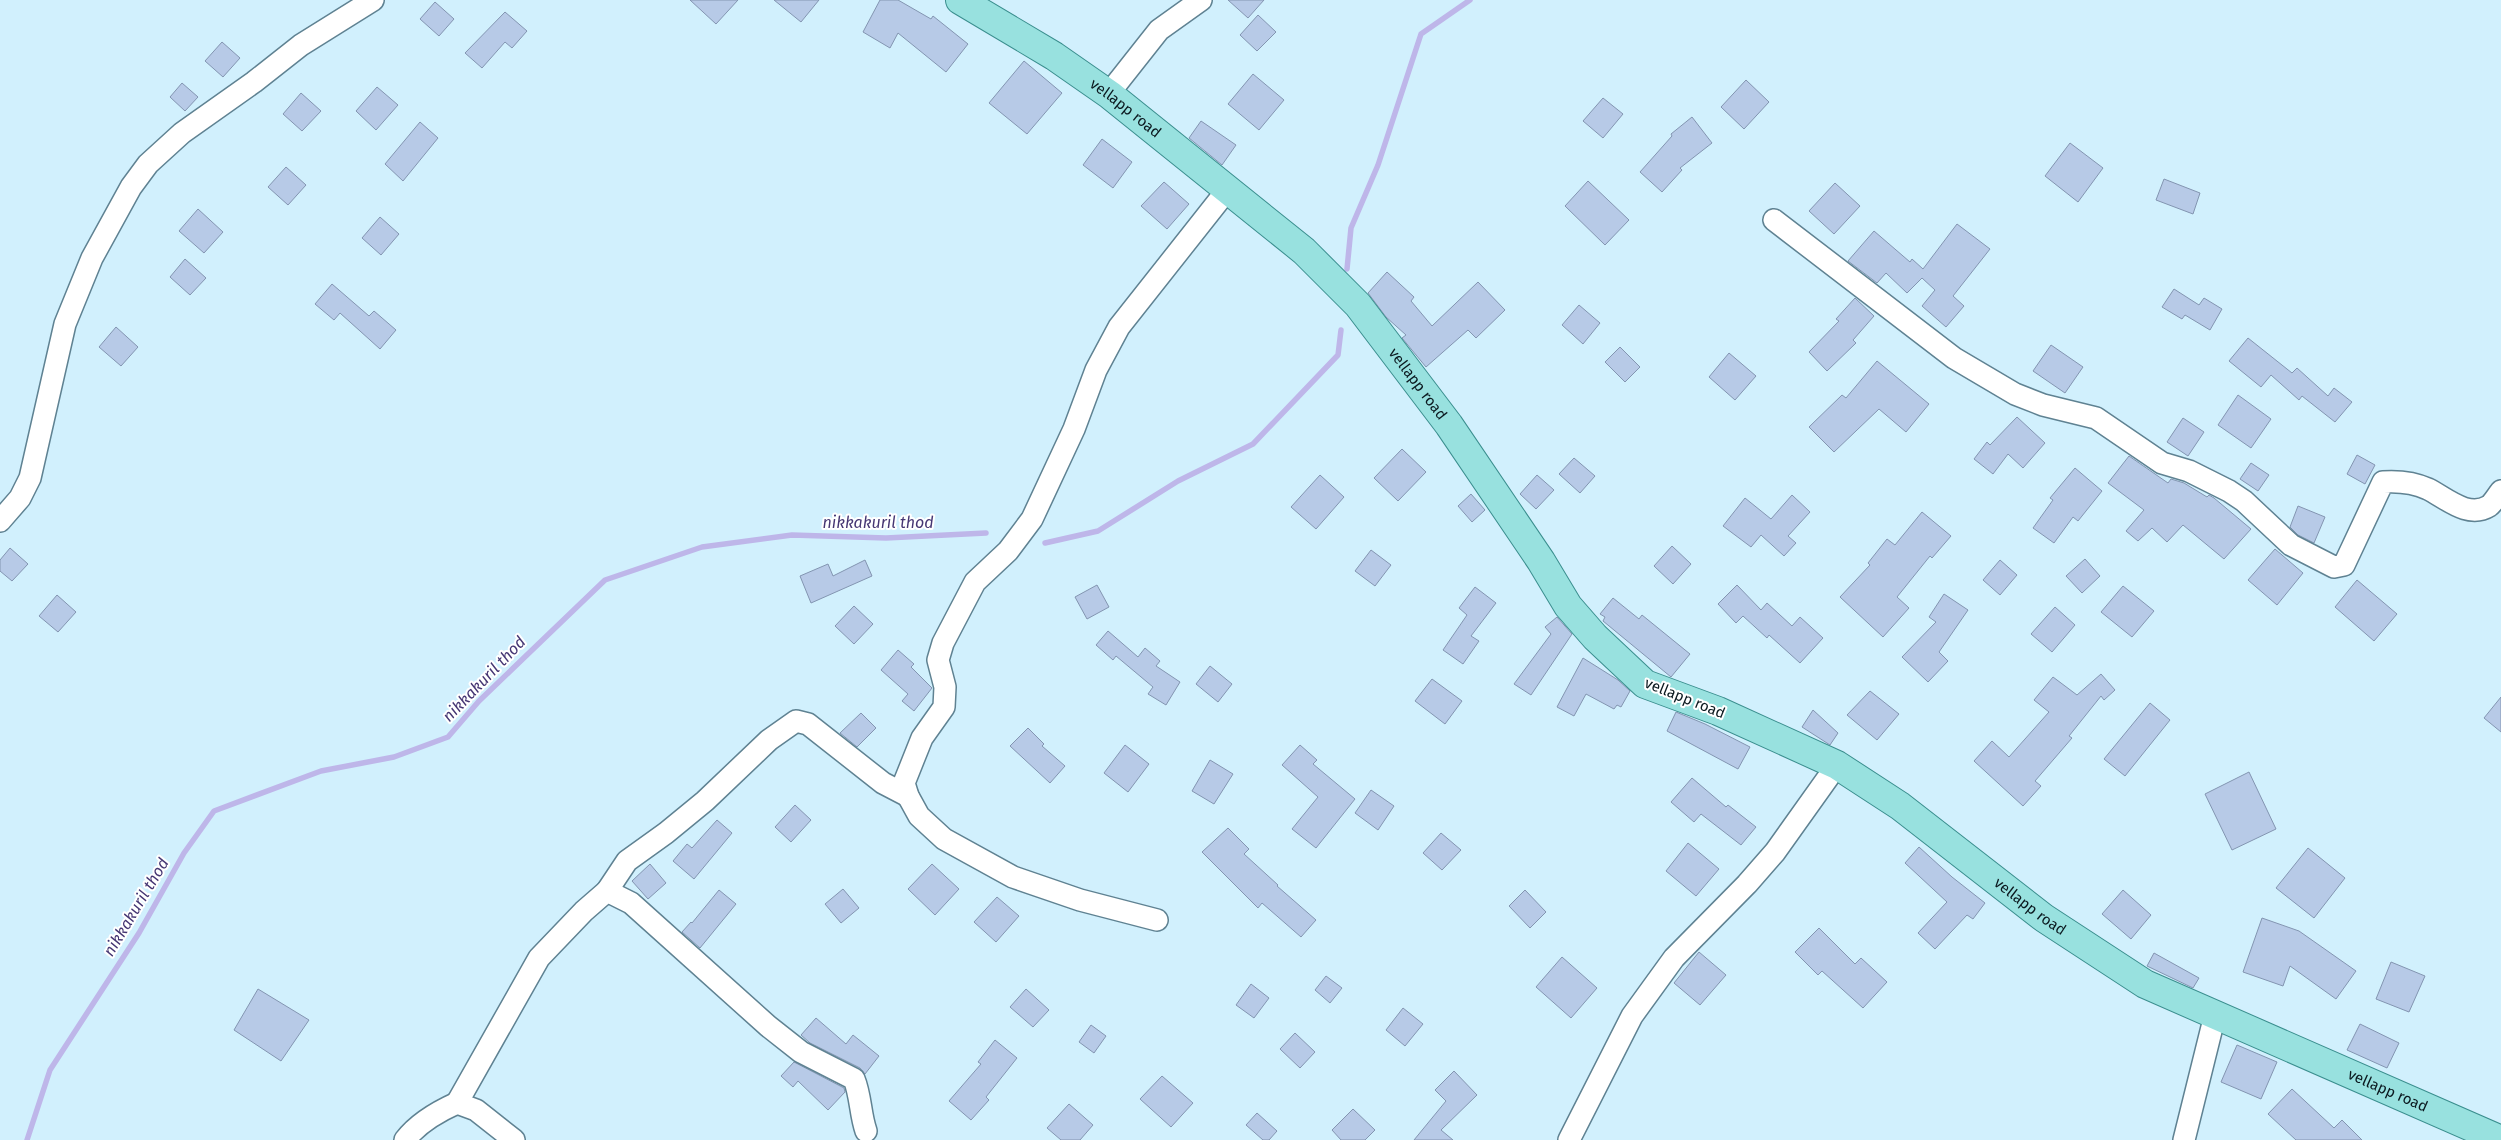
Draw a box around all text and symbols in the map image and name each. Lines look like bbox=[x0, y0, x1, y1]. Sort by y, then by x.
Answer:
street label: vellapp road bbox=[1087, 75, 1165, 142]
street label: vellapp road bbox=[1385, 344, 1451, 423]
water label: nikkakuril thod bbox=[822, 513, 934, 532]
water label: nikkakuril thod bbox=[439, 632, 529, 726]
street label: vellapp road bbox=[1642, 674, 1728, 722]
water label: nikkakuril thod bbox=[99, 854, 173, 960]
street label: vellapp road bbox=[1991, 874, 2070, 939]
street label: vellapp road bbox=[2345, 1065, 2431, 1116]

